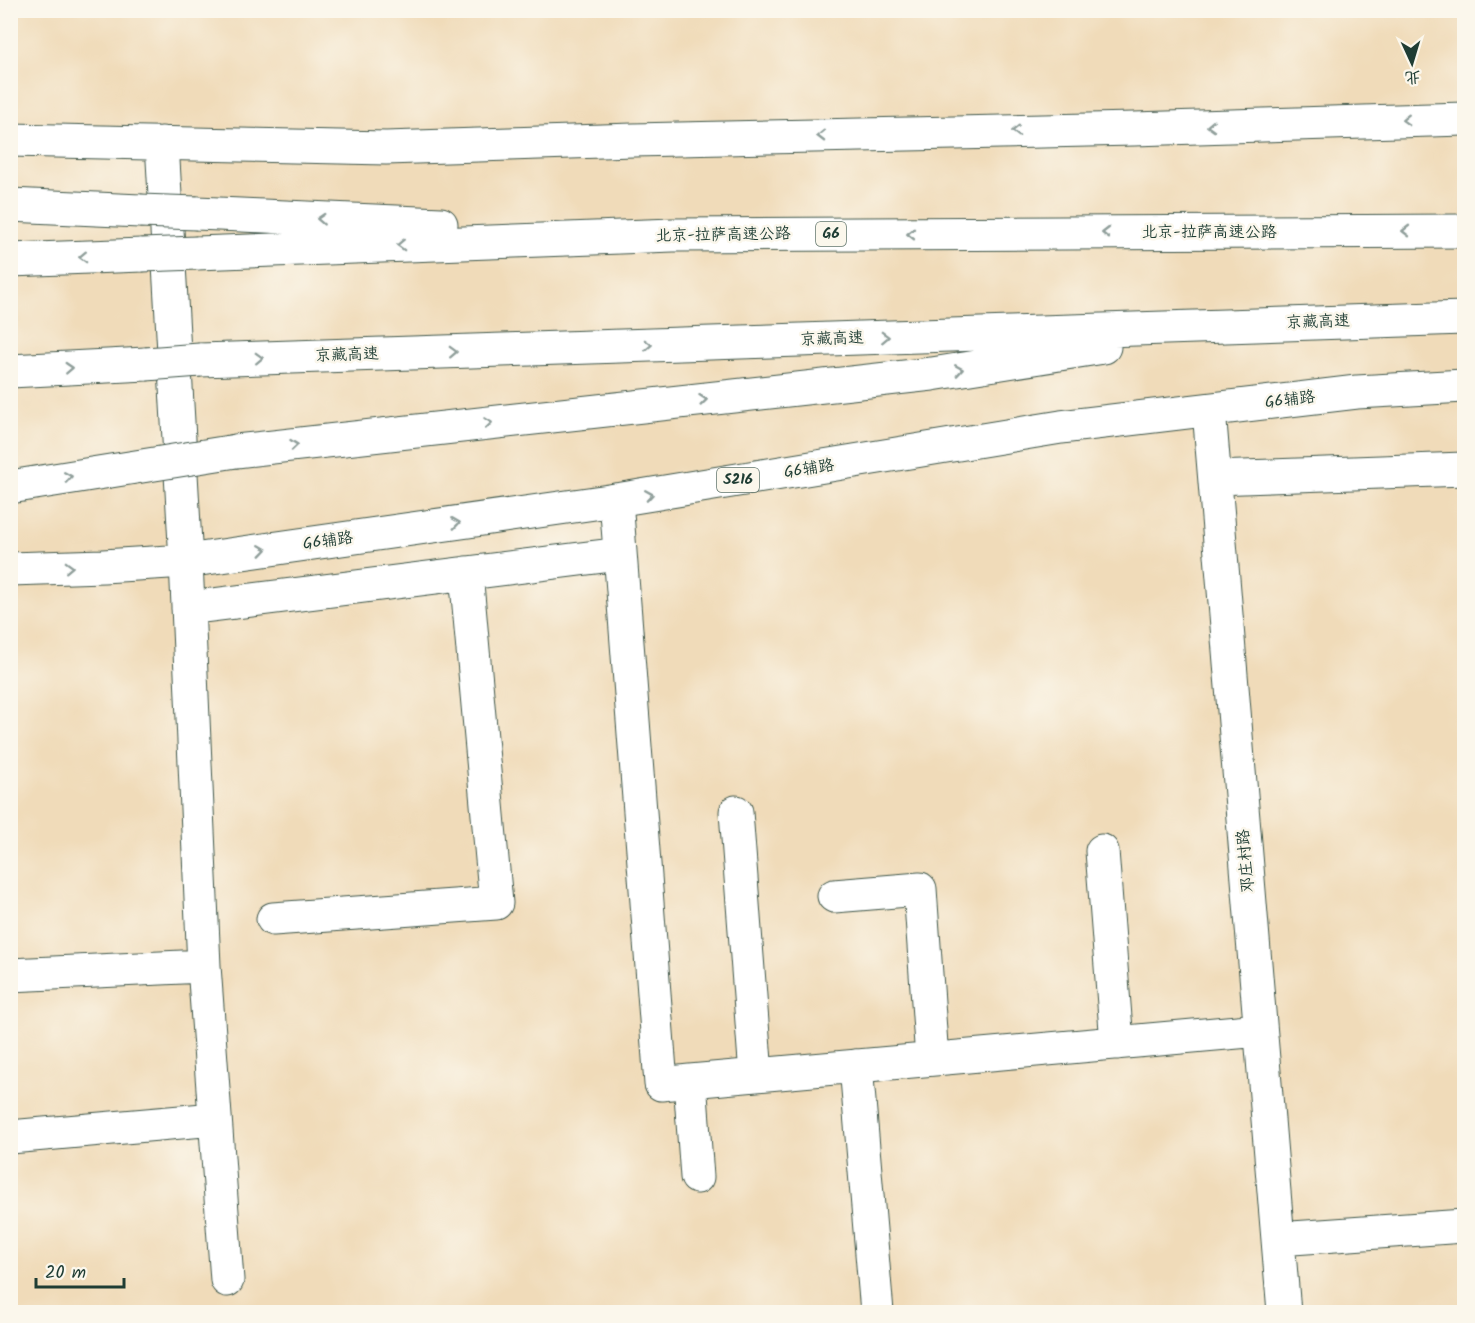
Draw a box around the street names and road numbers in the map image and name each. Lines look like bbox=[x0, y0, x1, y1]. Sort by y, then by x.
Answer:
street label: 北京-拉萨高速公路 bbox=[1141, 220, 1277, 245]
street label: 北京-拉萨高速公路 bbox=[655, 221, 791, 249]
road number: G6 bbox=[816, 222, 846, 246]
street label: 京藏高速 bbox=[1286, 308, 1350, 336]
street label: 京藏高速 bbox=[800, 325, 864, 353]
street label: 京藏高速 bbox=[315, 341, 379, 369]
street label: G6辅路 bbox=[1263, 385, 1317, 415]
street label: G6辅路 bbox=[782, 453, 836, 485]
road number: S216 bbox=[717, 468, 759, 492]
street label: G6辅路 bbox=[301, 525, 355, 557]
street label: 邓庄村路 bbox=[1231, 828, 1261, 894]

